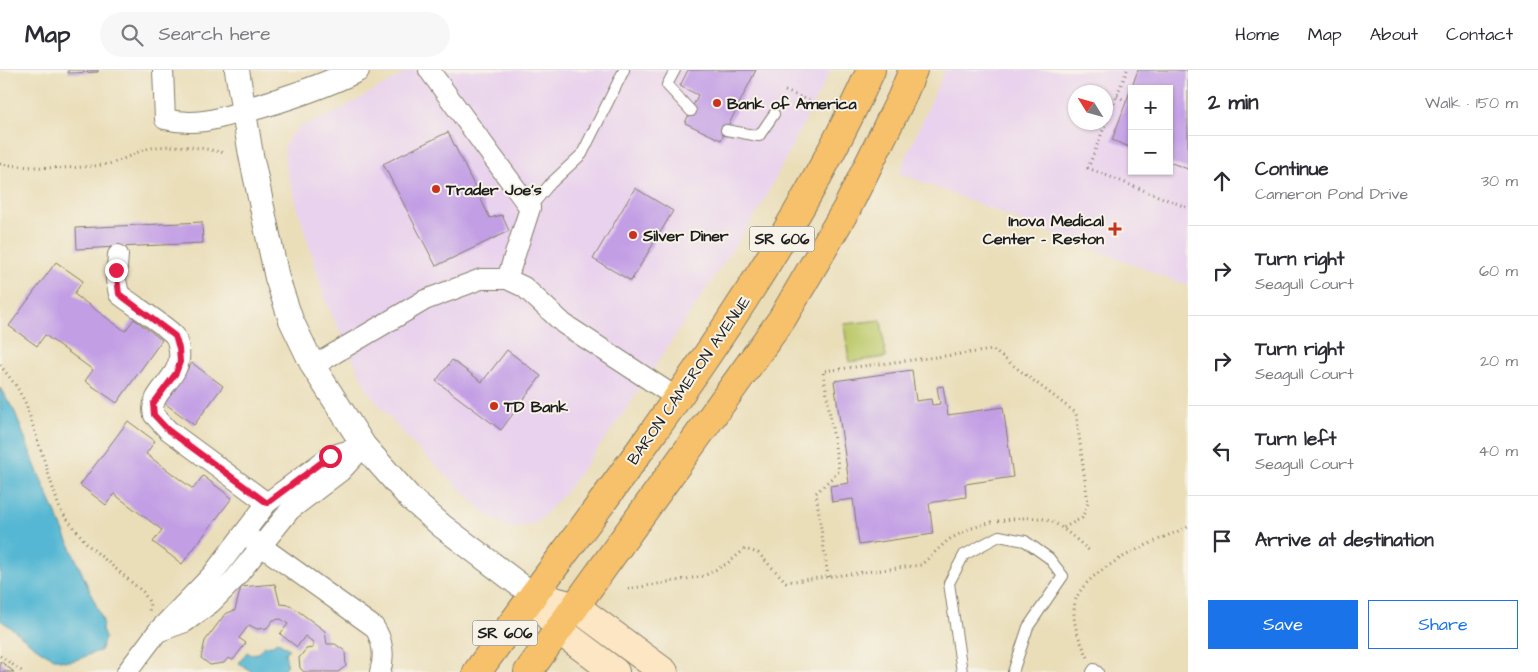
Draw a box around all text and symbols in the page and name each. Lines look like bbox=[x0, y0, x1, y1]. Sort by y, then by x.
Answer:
search box bbox=[100, 12, 450, 57]
text: Map bbox=[25, 18, 70, 52]
icon: search bbox=[118, 21, 146, 49]
text: Search here bbox=[158, 21, 271, 48]
text: Home bbox=[1235, 22, 1280, 47]
text: Map bbox=[1308, 22, 1342, 47]
text: About bbox=[1370, 22, 1418, 47]
text: Contact bbox=[1446, 22, 1513, 47]
north arrow bbox=[1068, 85, 1113, 130]
map controls bbox=[1128, 85, 1173, 175]
button: + bbox=[1128, 85, 1173, 130]
text: 2 min bbox=[1208, 88, 1258, 117]
text: Walk · 150 m bbox=[1425, 92, 1518, 114]
place label: Bank of America bbox=[727, 93, 857, 115]
marker: Bank of America bbox=[711, 97, 723, 109]
button: − bbox=[1128, 130, 1173, 175]
text: Continue bbox=[1255, 156, 1329, 183]
icon: ahead bbox=[1208, 167, 1236, 195]
text: 30 m bbox=[1481, 170, 1518, 192]
place label: Trader Joe's bbox=[445, 179, 542, 201]
marker: Trader Joe's bbox=[430, 183, 442, 195]
text: Cameron Pond Drive bbox=[1255, 183, 1408, 205]
place label: Inova Medical Center - Reston bbox=[983, 210, 1104, 250]
marker: Inova Medical Center - Reston bbox=[1108, 222, 1122, 236]
place label: Silver Diner bbox=[642, 225, 729, 247]
road number: SR 606 bbox=[750, 226, 814, 252]
marker: Silver Diner bbox=[627, 229, 639, 241]
text: Turn right bbox=[1255, 246, 1344, 273]
icon: right bbox=[1208, 257, 1236, 285]
route end bbox=[105, 259, 128, 282]
text: 60 m bbox=[1479, 260, 1518, 282]
text: Seagull Court bbox=[1255, 273, 1354, 295]
street label: BARON CAMERON AVENUE bbox=[622, 291, 756, 469]
text: Turn right bbox=[1255, 336, 1344, 363]
icon: right bbox=[1208, 347, 1236, 375]
text: 20 m bbox=[1480, 350, 1518, 372]
text: Seagull Court bbox=[1255, 363, 1354, 385]
place label: TD Bank bbox=[503, 396, 568, 418]
marker: TD Bank bbox=[488, 400, 500, 412]
text: Turn left bbox=[1255, 426, 1336, 453]
icon: left bbox=[1208, 437, 1236, 465]
text: 40 m bbox=[1478, 440, 1518, 462]
route start bbox=[319, 445, 342, 468]
text: Seagull Court bbox=[1255, 453, 1354, 475]
icon: arrive bbox=[1208, 527, 1236, 555]
text: Arrive at destination bbox=[1255, 527, 1434, 554]
button: Save bbox=[1208, 600, 1358, 649]
button: Share bbox=[1368, 600, 1518, 649]
road number: SR 606 bbox=[472, 620, 538, 646]

